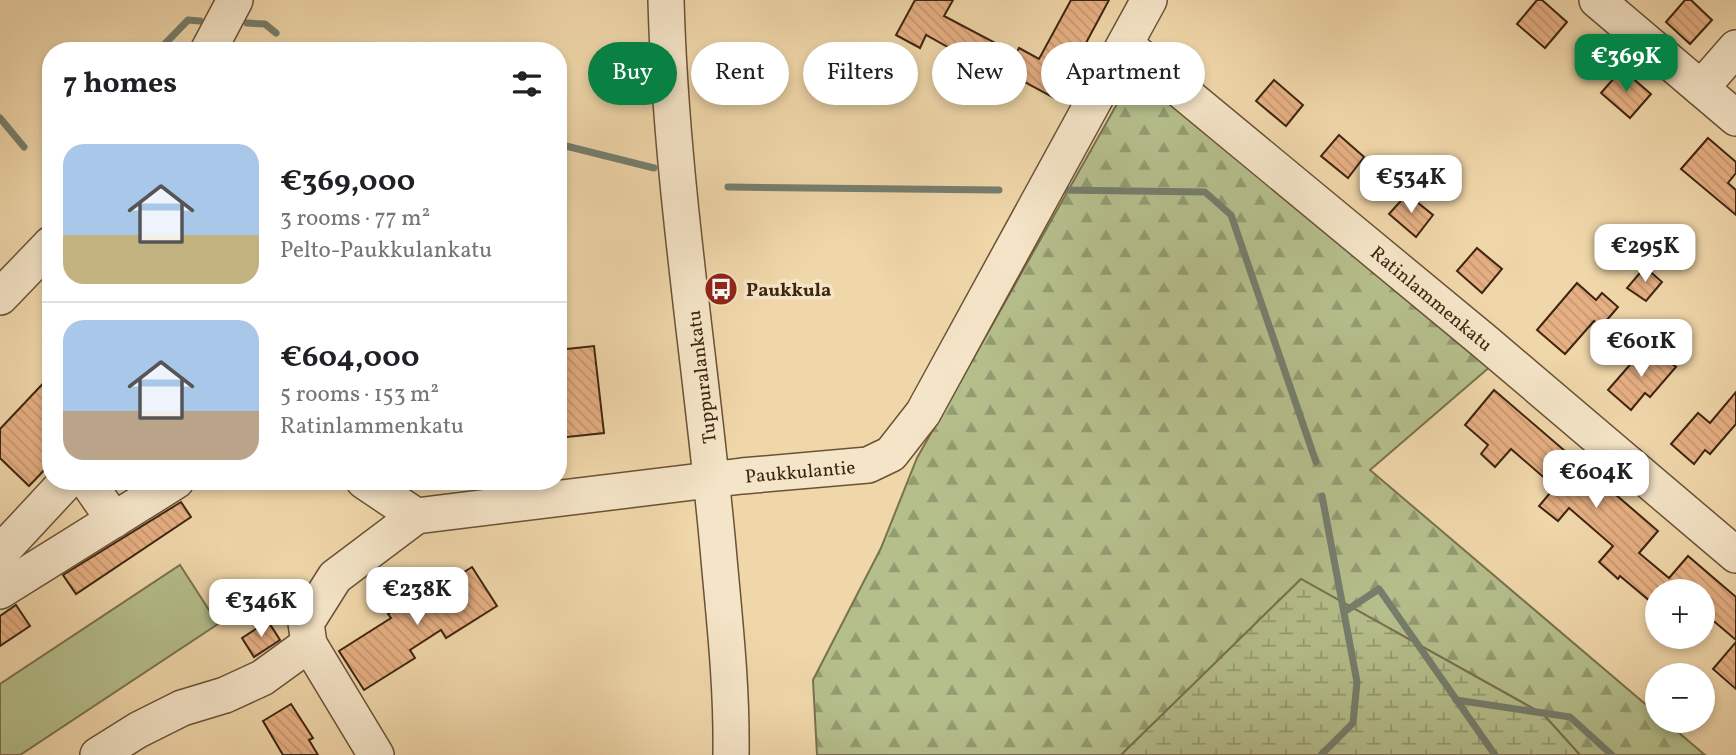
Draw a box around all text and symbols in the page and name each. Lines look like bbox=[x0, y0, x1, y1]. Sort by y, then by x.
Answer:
pin: €369K bbox=[1577, 34, 1675, 94]
text: €369K bbox=[1591, 41, 1661, 73]
chip: Buy bbox=[588, 42, 677, 105]
chip: Rent bbox=[691, 42, 789, 105]
chip: Filters bbox=[803, 42, 918, 105]
chip: New bbox=[932, 42, 1027, 105]
chip: Apartment bbox=[1041, 42, 1205, 105]
text: 7 homes bbox=[63, 63, 177, 105]
icon: filters bbox=[508, 65, 546, 103]
pin: €534K bbox=[1362, 156, 1460, 215]
text: €369,000 bbox=[280, 161, 415, 203]
text: €534K bbox=[1376, 162, 1446, 194]
icon: home bbox=[119, 172, 203, 256]
text: 3 rooms · 77 m² bbox=[280, 203, 430, 235]
pin: €295K bbox=[1596, 224, 1694, 284]
text: €295K bbox=[1610, 231, 1680, 263]
text: Pelto-Paukkulankatu bbox=[280, 235, 492, 267]
street label: Ratinlammenkatu bbox=[1364, 241, 1497, 358]
bus stop icon: Paukkula bbox=[702, 270, 740, 308]
place label: Paukkula bbox=[746, 278, 831, 304]
street label: Tuppuralankatu bbox=[682, 309, 724, 445]
pin: €601K bbox=[1592, 320, 1690, 379]
text: €601K bbox=[1606, 326, 1676, 358]
text: €604,000 bbox=[280, 337, 419, 379]
icon: home bbox=[119, 348, 203, 432]
text: 5 rooms · 153 m² bbox=[280, 379, 439, 411]
text: Ratinlammenkatu bbox=[280, 411, 464, 443]
pin: €604K bbox=[1547, 450, 1645, 510]
street label: Paukkulantie bbox=[744, 455, 856, 491]
text: €604K bbox=[1559, 457, 1633, 489]
pin: €238K bbox=[368, 568, 466, 627]
text: €238K bbox=[382, 574, 452, 606]
map controls bbox=[1645, 579, 1715, 733]
button: + bbox=[1645, 579, 1715, 649]
pin: €346K bbox=[212, 580, 310, 639]
text: €346K bbox=[225, 586, 297, 618]
button: − bbox=[1645, 663, 1715, 733]

